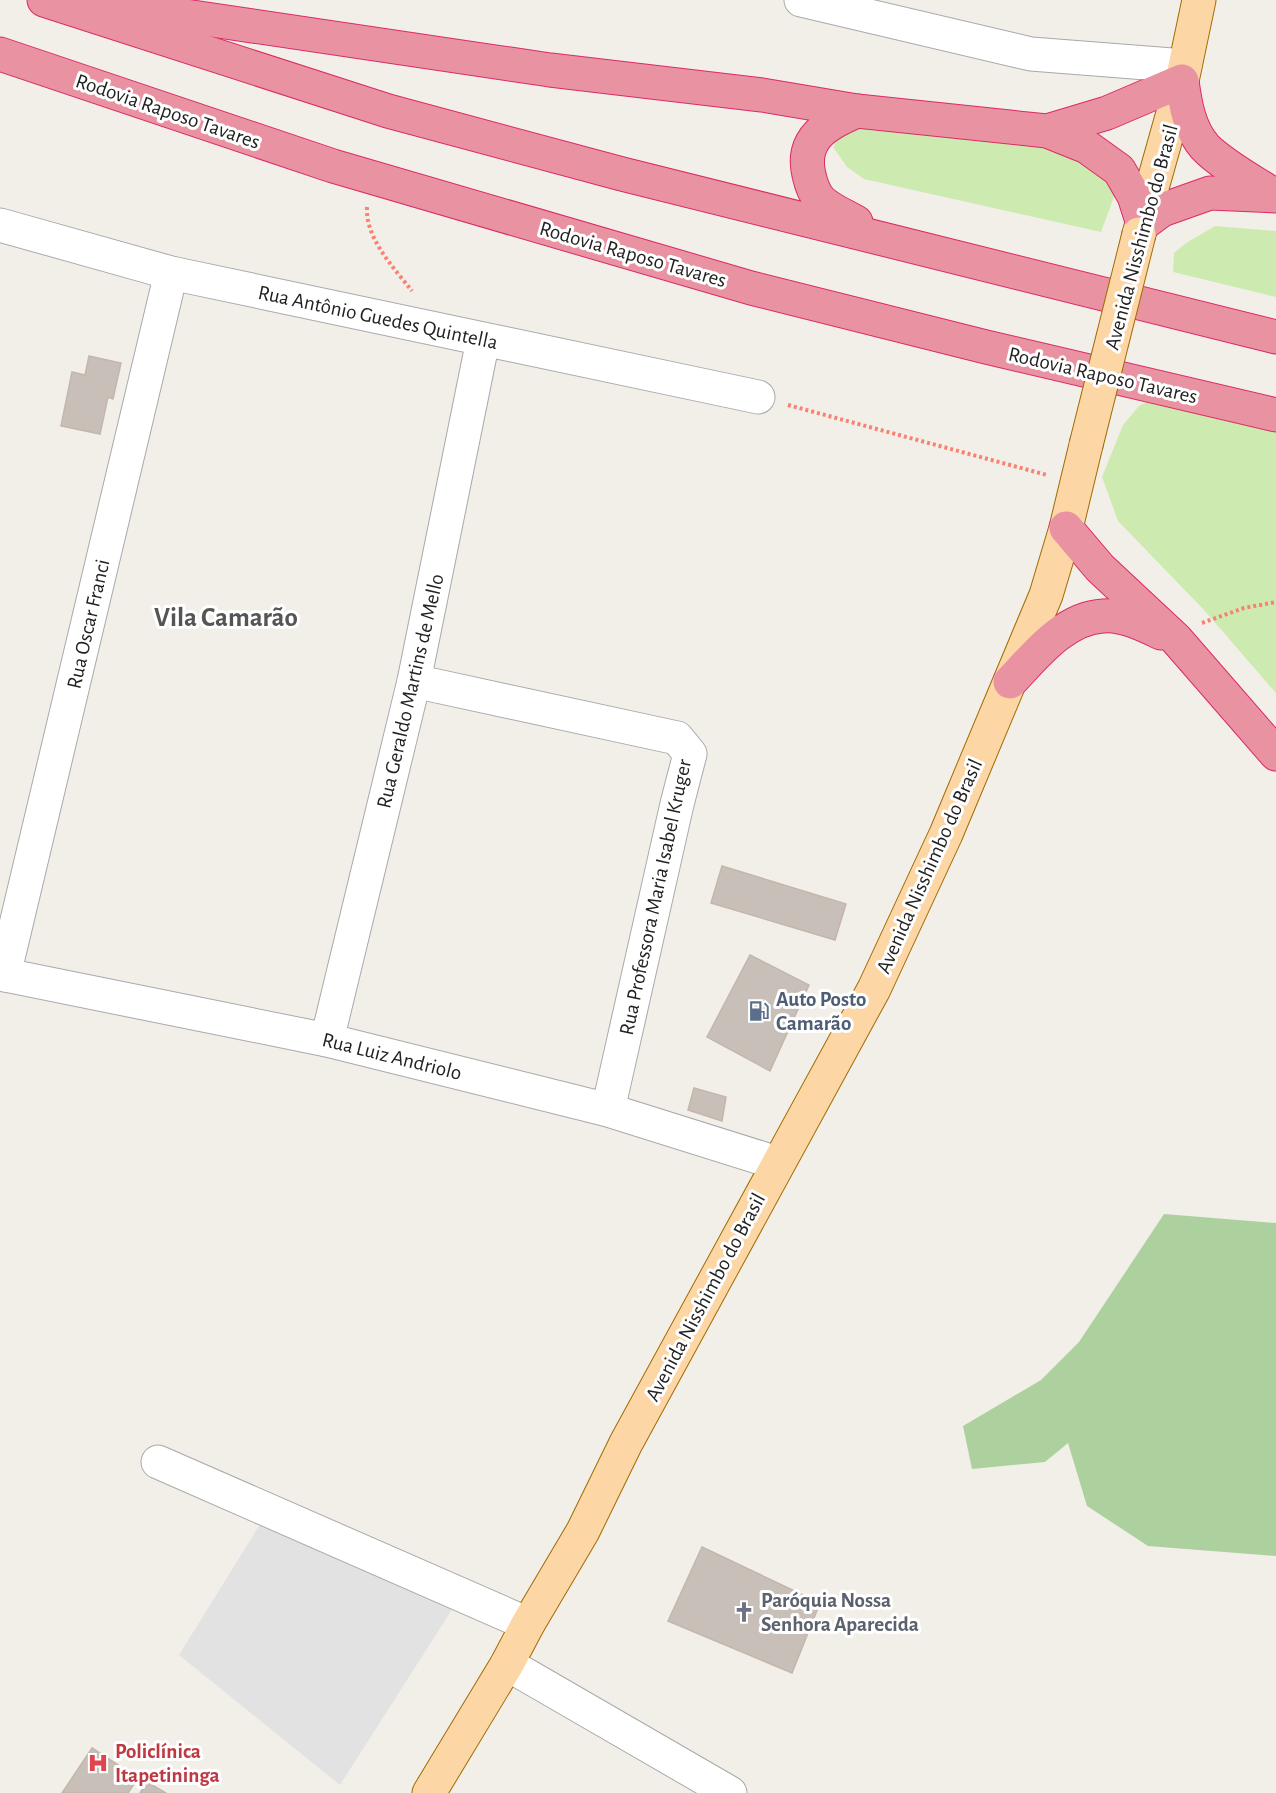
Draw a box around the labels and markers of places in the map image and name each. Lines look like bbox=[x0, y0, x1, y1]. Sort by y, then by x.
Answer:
place label: Auto Posto Camarão bbox=[776, 989, 866, 1034]
fuel station icon: Auto Posto Camarão bbox=[747, 999, 771, 1023]
place label: Paróquia Nossa Senhora Aparecida bbox=[761, 1590, 919, 1635]
church icon: Paróquia Nossa Senhora Aparecida bbox=[732, 1600, 756, 1624]
place label: Policlínica Itapetininga bbox=[115, 1741, 220, 1786]
hospital icon: Policlínica Itapetininga bbox=[86, 1751, 110, 1775]

